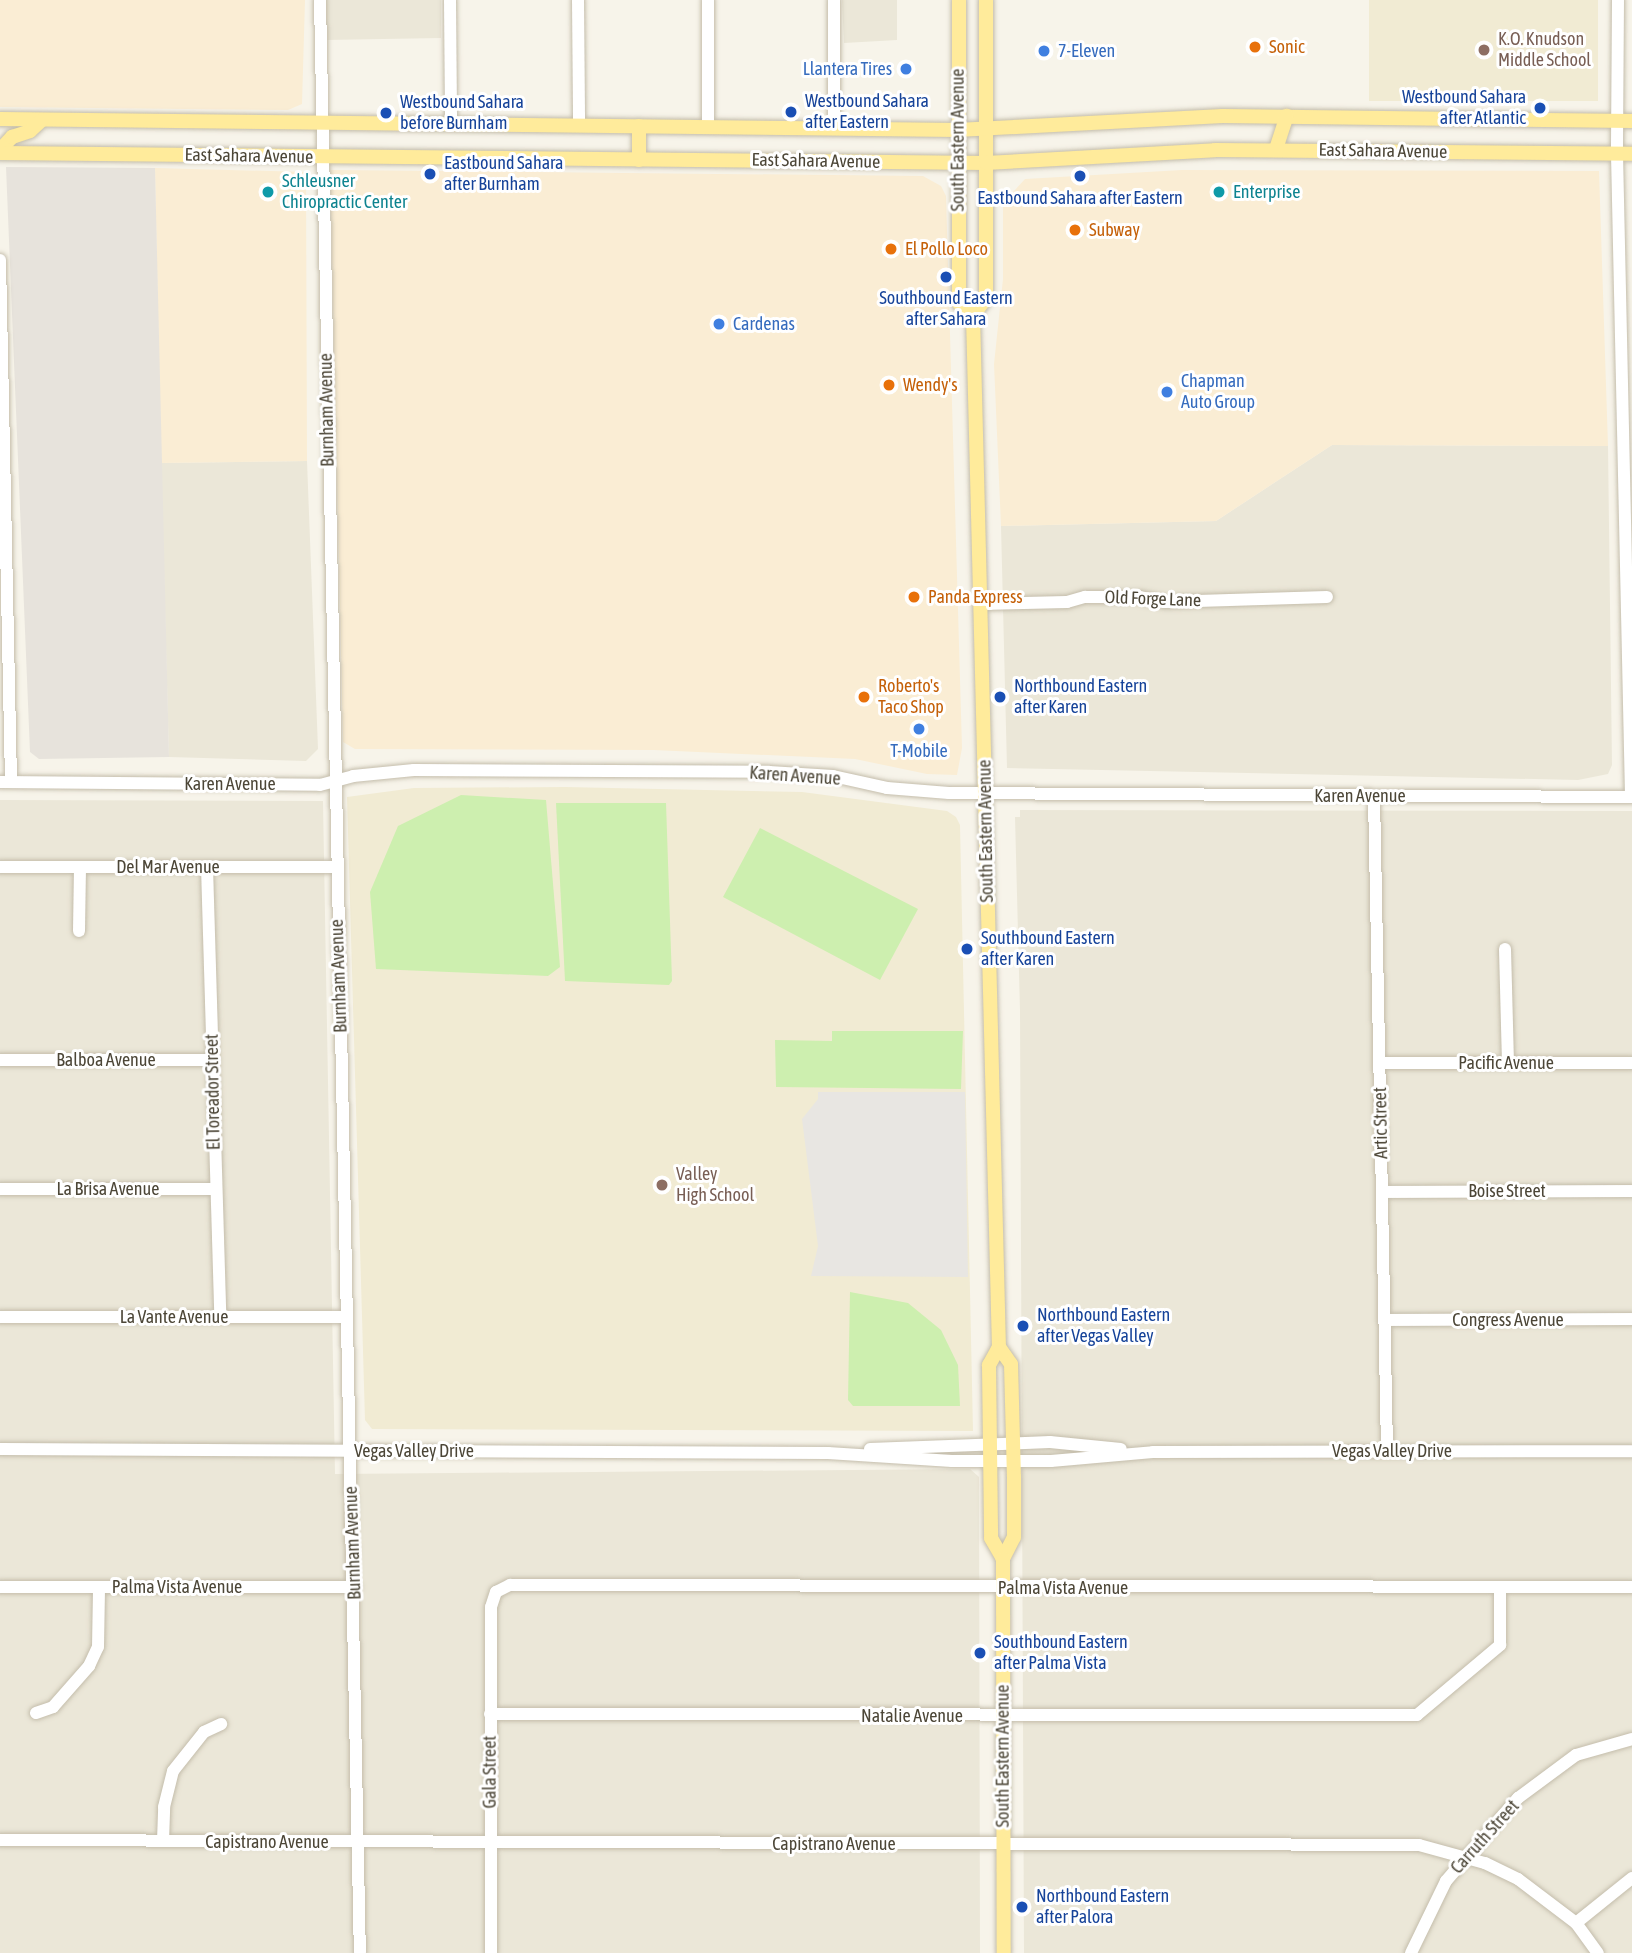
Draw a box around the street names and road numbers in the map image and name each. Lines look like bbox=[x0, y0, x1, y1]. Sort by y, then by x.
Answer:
street label: South Eastern Avenue bbox=[947, 69, 969, 211]
street label: East Sahara Avenue bbox=[1318, 139, 1448, 163]
street label: East Sahara Avenue bbox=[184, 144, 314, 168]
street label: East Sahara Avenue bbox=[751, 149, 881, 173]
street label: Burnham Avenue bbox=[315, 353, 339, 467]
street label: Old Forge Lane bbox=[1104, 587, 1202, 611]
street label: South Eastern Avenue bbox=[974, 759, 998, 903]
street label: Karen Avenue bbox=[749, 762, 841, 790]
street label: Karen Avenue bbox=[184, 773, 276, 795]
street label: Karen Avenue bbox=[1314, 785, 1406, 807]
street label: Del Mar Avenue bbox=[116, 856, 220, 878]
street label: Burnham Avenue bbox=[326, 919, 352, 1033]
street label: El Toreador Street bbox=[201, 1034, 225, 1150]
street label: Balboa Avenue bbox=[56, 1049, 156, 1071]
street label: Pacific Avenue bbox=[1458, 1052, 1554, 1074]
street label: Artic Street bbox=[1370, 1087, 1392, 1159]
street label: La Brisa Avenue bbox=[57, 1178, 159, 1200]
street label: Boise Street bbox=[1468, 1180, 1546, 1202]
street label: La Vante Avenue bbox=[120, 1306, 228, 1328]
street label: Congress Avenue bbox=[1452, 1309, 1564, 1331]
street label: Vegas Valley Drive bbox=[354, 1440, 474, 1462]
street label: Vegas Valley Drive bbox=[1332, 1440, 1452, 1462]
street label: Burnham Avenue bbox=[340, 1486, 366, 1600]
street label: Palma Vista Avenue bbox=[112, 1576, 242, 1598]
street label: Palma Vista Avenue bbox=[998, 1577, 1128, 1599]
street label: South Eastern Avenue bbox=[992, 1685, 1014, 1827]
street label: Natalie Avenue bbox=[861, 1705, 963, 1727]
street label: Gala Street bbox=[479, 1735, 501, 1809]
street label: Carruth Street bbox=[1446, 1796, 1524, 1878]
street label: Capistrano Avenue bbox=[205, 1831, 329, 1853]
street label: Capistrano Avenue bbox=[772, 1833, 896, 1855]

